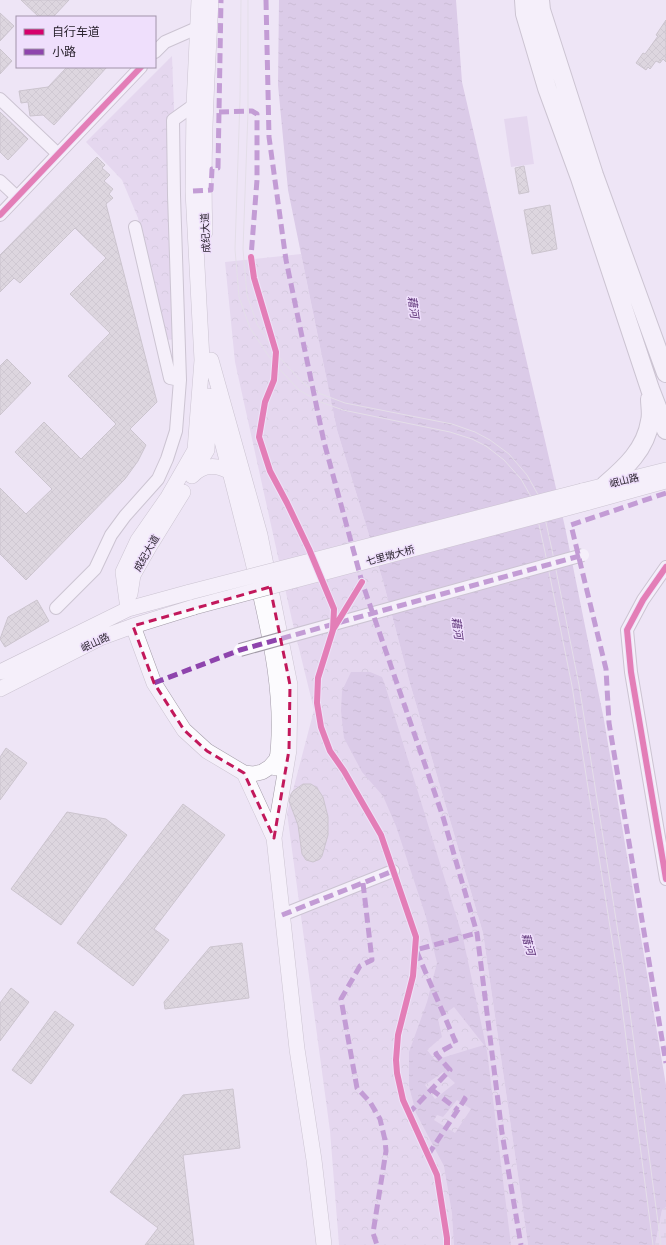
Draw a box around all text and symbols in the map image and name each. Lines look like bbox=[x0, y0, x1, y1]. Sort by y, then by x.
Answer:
legend bbox=[16, 16, 156, 68]
text: 自行车道 bbox=[52, 23, 100, 40]
text: 小路 bbox=[52, 43, 76, 60]
street label: 成纪大道 bbox=[197, 213, 213, 253]
water label: 藉河 bbox=[405, 295, 423, 321]
street label: 岷山路 bbox=[608, 470, 640, 490]
street label: 成纪大道 bbox=[130, 532, 162, 574]
street label: 七里墩大桥 bbox=[364, 542, 416, 568]
water label: 藉河 bbox=[449, 616, 467, 642]
street label: 岷山路 bbox=[78, 629, 112, 655]
water label: 藉河 bbox=[519, 931, 540, 958]

